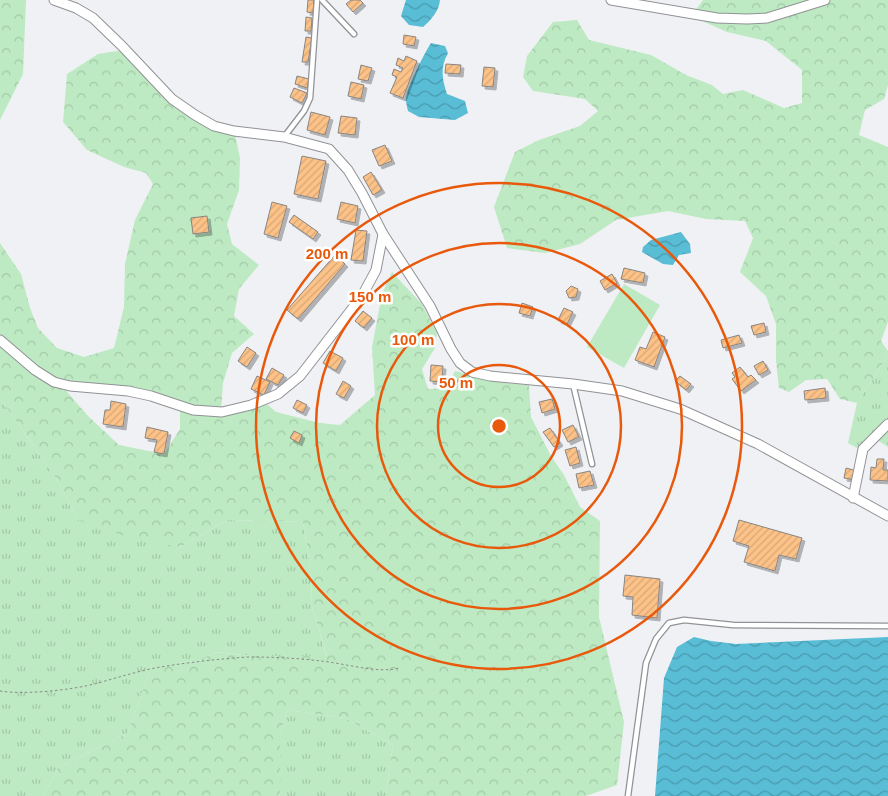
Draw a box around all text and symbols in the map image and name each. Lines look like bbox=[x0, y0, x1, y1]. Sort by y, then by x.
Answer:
text: 200 m bbox=[306, 245, 348, 262]
text: 150 m bbox=[349, 288, 391, 305]
text: 100 m bbox=[392, 331, 434, 348]
text: 50 m bbox=[439, 374, 473, 391]
centre of rings bbox=[490, 417, 508, 435]

